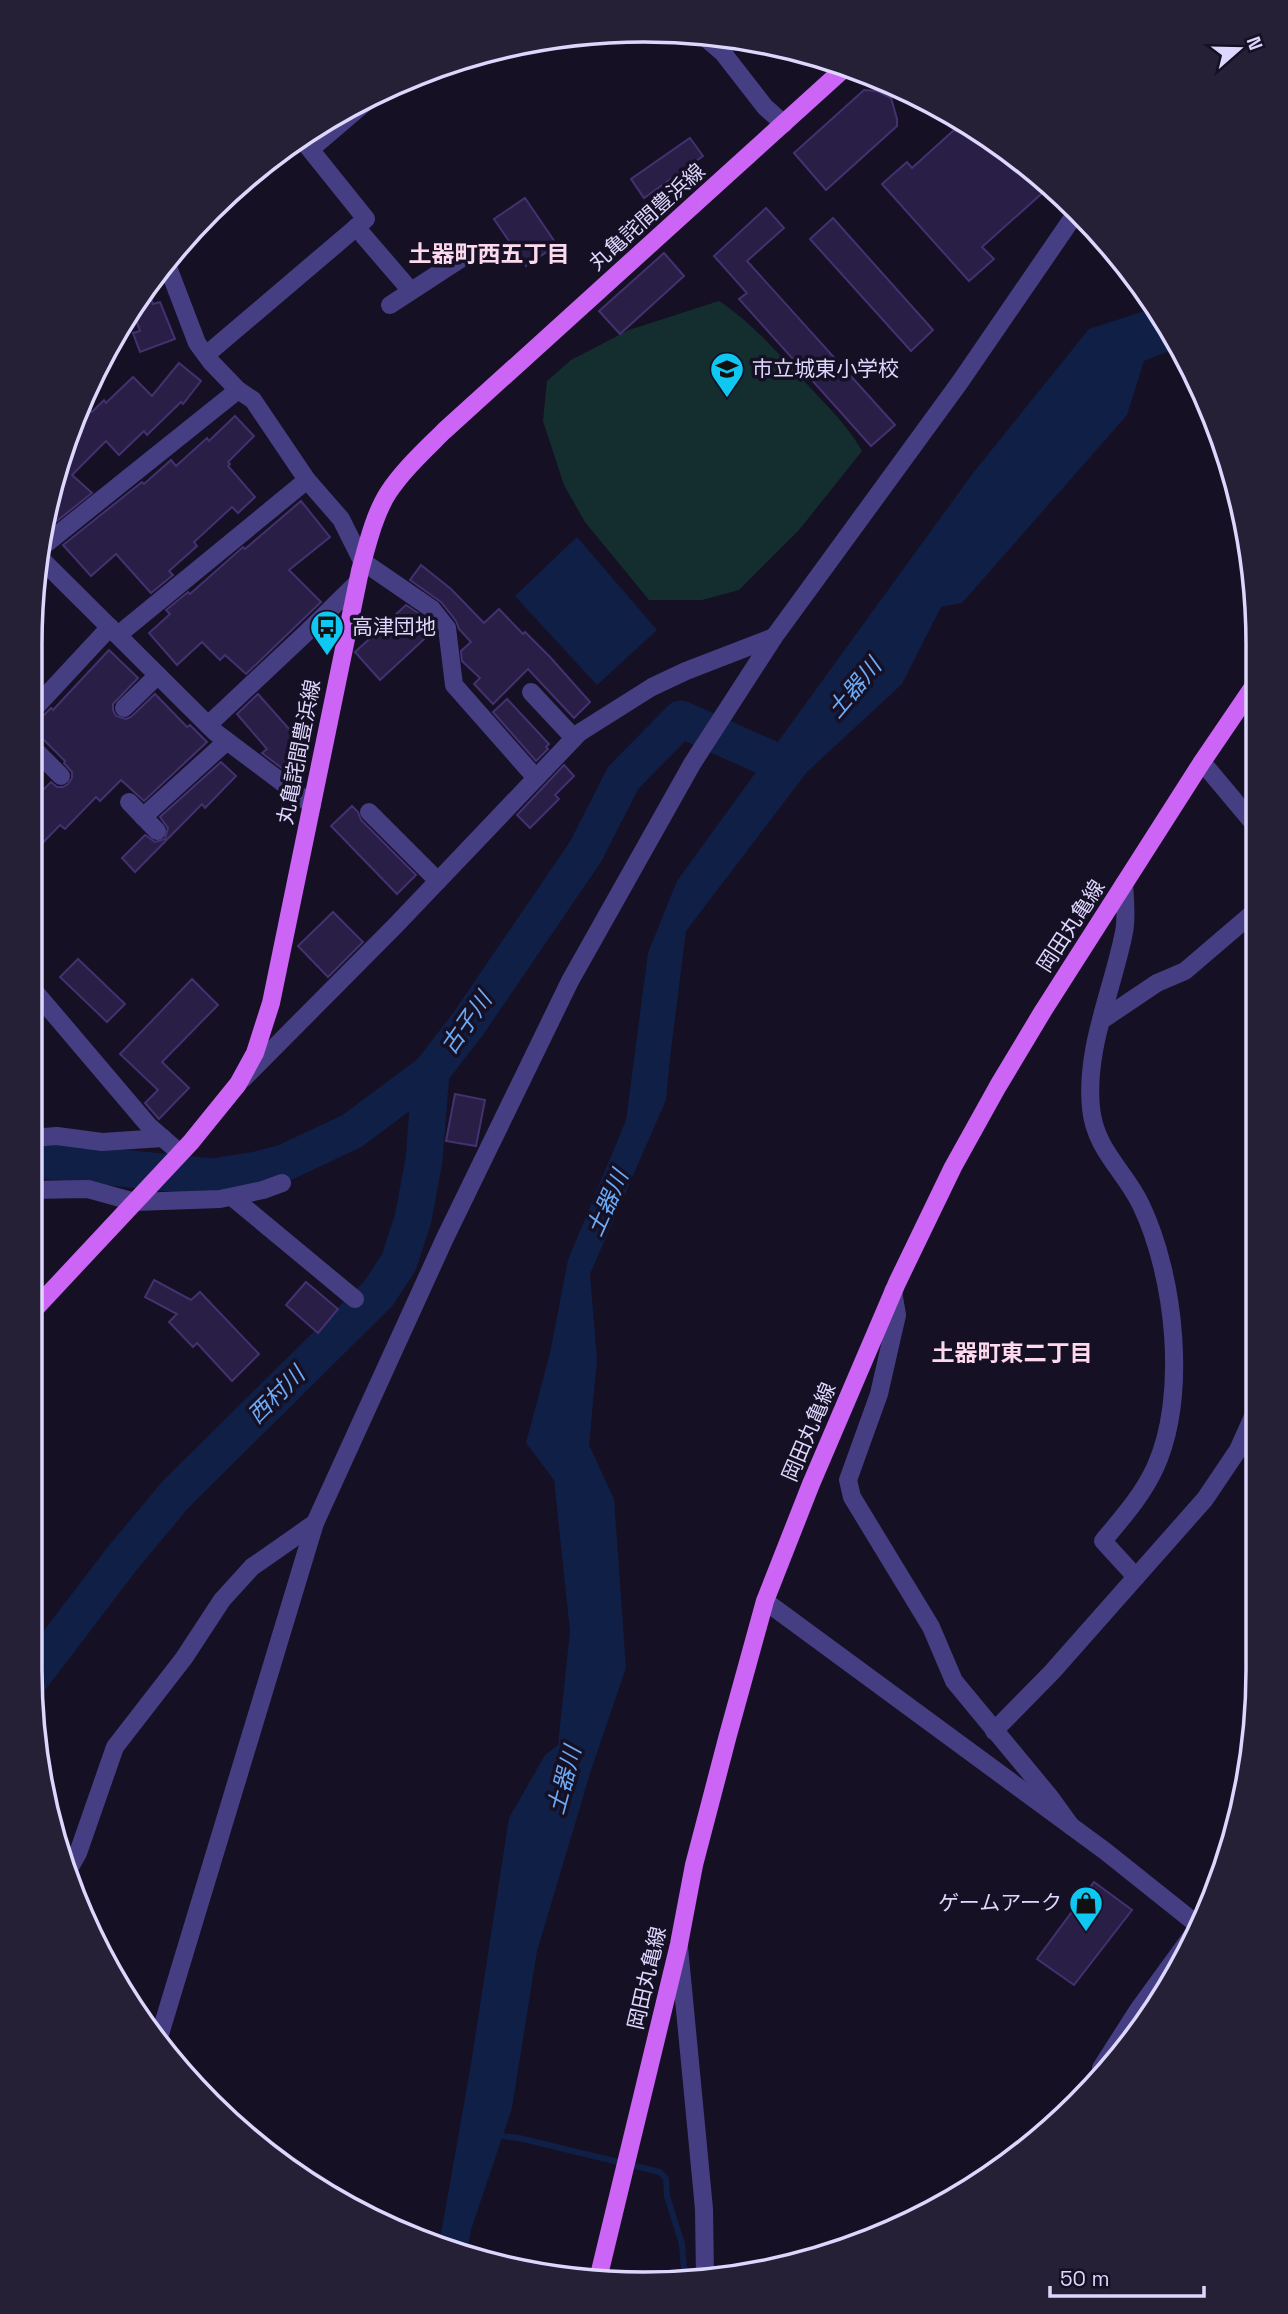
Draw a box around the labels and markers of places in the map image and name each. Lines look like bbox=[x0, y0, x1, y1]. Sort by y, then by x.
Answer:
school or university icon: 市立城東小学校 bbox=[708, 350, 746, 399]
place label: 市立城東小学校 bbox=[752, 355, 899, 382]
bus stop icon: 高津団地 bbox=[308, 608, 346, 657]
place label: 高津団地 bbox=[352, 613, 436, 640]
shop icon: ゲームアーク bbox=[1067, 1884, 1105, 1933]
place label: ゲームアーク bbox=[938, 1889, 1062, 1916]

